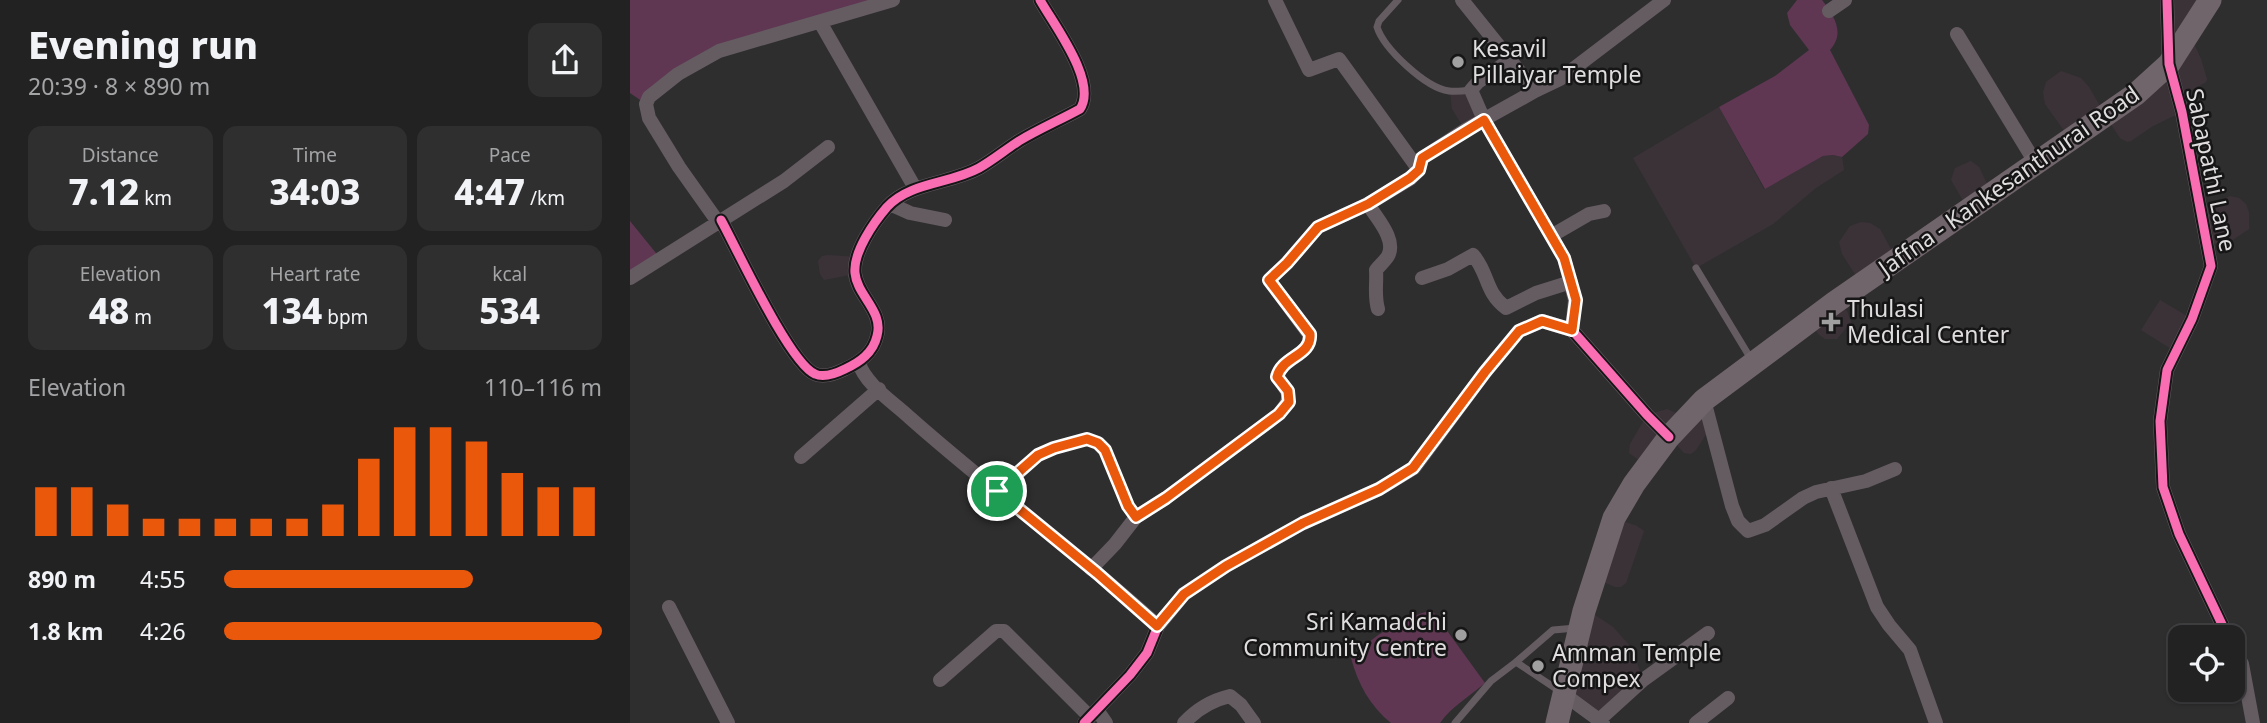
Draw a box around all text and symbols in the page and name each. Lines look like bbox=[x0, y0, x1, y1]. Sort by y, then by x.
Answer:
text: Evening run bbox=[28, 18, 258, 70]
button: share bbox=[528, 23, 602, 97]
place label: Kesavil Pillaiyar Temple bbox=[1472, 32, 1641, 90]
marker: Kesavil Pillaiyar Temple bbox=[1450, 54, 1466, 70]
text: 20:39 · 8 × 890 m bbox=[28, 70, 210, 102]
street label: Jaffna - Kankesanthurai Road bbox=[1870, 78, 2145, 284]
street label: Sabapathi Lane bbox=[2179, 85, 2245, 254]
text: Distance bbox=[82, 142, 159, 168]
text: Time bbox=[293, 142, 337, 168]
text: Pace bbox=[489, 142, 531, 168]
text: 7.12 bbox=[69, 168, 139, 215]
text: 34:03 bbox=[270, 168, 360, 215]
text: 4:47 bbox=[454, 168, 525, 215]
text: km bbox=[139, 185, 172, 211]
text: /km bbox=[525, 185, 565, 211]
text: Elevation bbox=[80, 261, 161, 287]
text: Heart rate bbox=[270, 261, 360, 287]
text: kcal bbox=[492, 261, 527, 287]
text: 48 bbox=[89, 287, 129, 334]
text: 134 bbox=[262, 287, 322, 334]
text: 534 bbox=[479, 287, 540, 334]
place label: Thulasi Medical Center bbox=[1847, 292, 2010, 350]
text: m bbox=[129, 304, 152, 330]
text: bpm bbox=[322, 304, 368, 330]
marker: Thulasi Medical Center bbox=[1821, 312, 1841, 332]
text: Elevation bbox=[28, 371, 126, 403]
text: 110–116 m bbox=[484, 371, 602, 403]
pin bbox=[967, 461, 1027, 521]
icon: arrive bbox=[978, 472, 1016, 510]
text: 890 m bbox=[28, 563, 96, 595]
text: 4:55 bbox=[140, 563, 186, 595]
place label: Sri Kamadchi Community Centre bbox=[1243, 605, 1447, 663]
text: 1.8 km bbox=[28, 615, 103, 647]
text: 4:26 bbox=[140, 615, 186, 647]
map controls bbox=[2168, 625, 2245, 702]
button: locate bbox=[2168, 625, 2245, 702]
marker: Sri Kamadchi Community Centre bbox=[1453, 627, 1469, 643]
place label: Amman Temple Compex bbox=[1552, 636, 1722, 694]
marker: Amman Temple Compex bbox=[1530, 658, 1546, 674]

